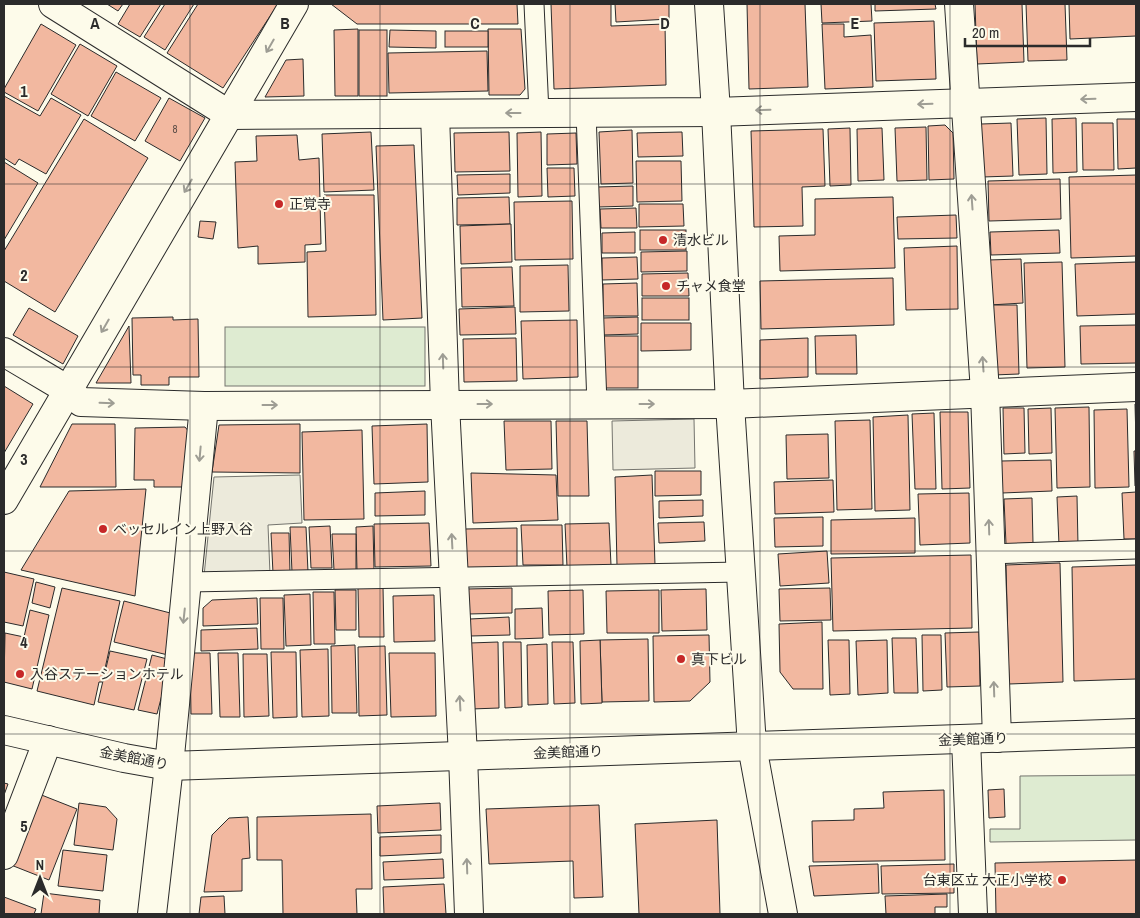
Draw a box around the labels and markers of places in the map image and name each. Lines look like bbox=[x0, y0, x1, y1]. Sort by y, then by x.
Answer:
place label: 正覚寺 bbox=[289, 195, 331, 213]
marker: 正覚寺 bbox=[273, 198, 285, 210]
place label: 清水ビル bbox=[673, 231, 729, 249]
marker: 清水ビル bbox=[657, 234, 669, 246]
place label: チャメ食堂 bbox=[676, 277, 746, 295]
marker: チャメ食堂 bbox=[660, 280, 672, 292]
place label: ベッセルイン上野入谷 bbox=[113, 520, 253, 538]
marker: ベッセルイン上野入谷 bbox=[97, 523, 109, 535]
place label: 真下ビル bbox=[691, 650, 747, 668]
marker: 真下ビル bbox=[675, 653, 687, 665]
place label: 入谷ステーションホテル bbox=[30, 665, 184, 683]
marker: 入谷ステーションホテル bbox=[14, 668, 26, 680]
place label: 台東区立 大正小学校 bbox=[923, 871, 1052, 889]
marker: 台東区立 大正小学校 bbox=[1056, 874, 1068, 886]

